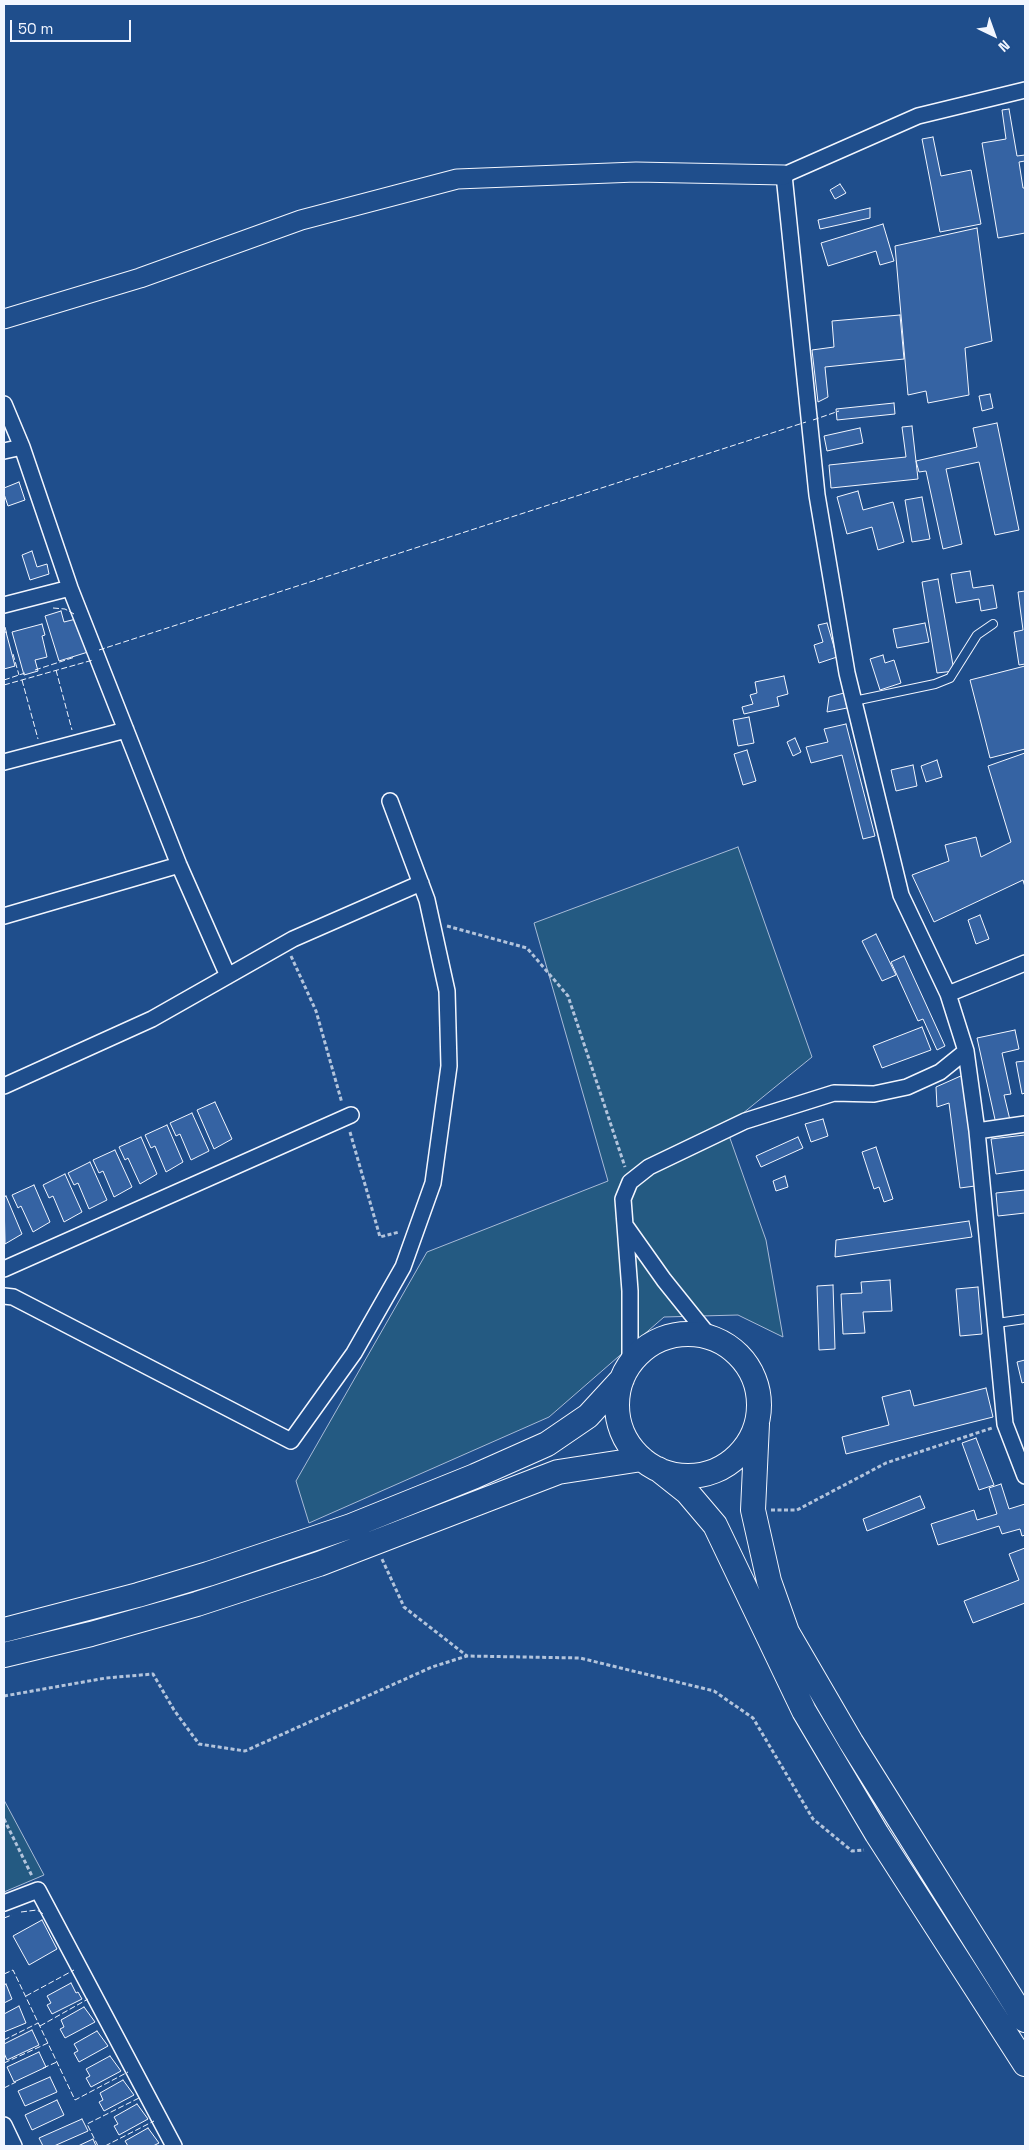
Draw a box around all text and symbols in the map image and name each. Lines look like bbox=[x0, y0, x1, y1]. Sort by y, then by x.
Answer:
scale bar bbox=[12, 10, 134, 42]
north arrow bbox=[969, 10, 1019, 60]
text: 50 m bbox=[18, 19, 53, 38]
text: N bbox=[995, 36, 1014, 56]

